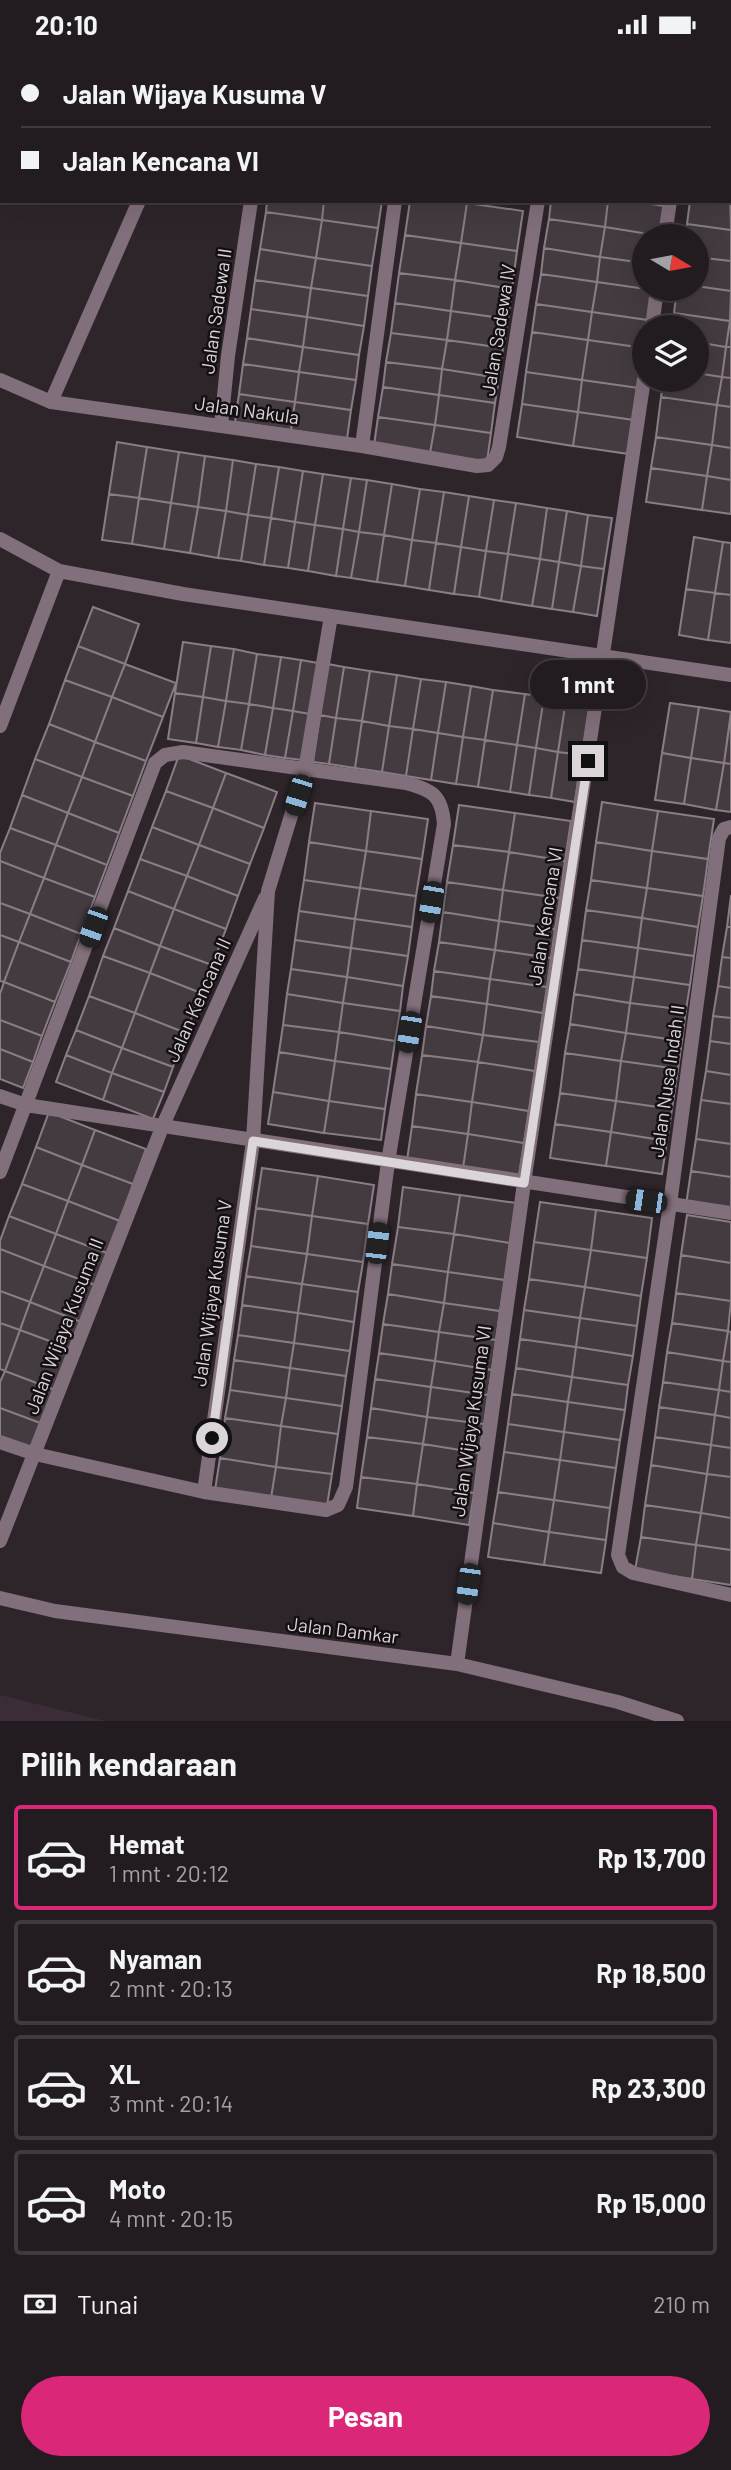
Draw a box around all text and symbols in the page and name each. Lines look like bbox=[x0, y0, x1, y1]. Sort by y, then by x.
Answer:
text: 20:10 bbox=[35, 9, 98, 40]
text: Jalan Wijaya Kusuma V bbox=[63, 78, 327, 109]
text: Jalan Kencana VI bbox=[63, 145, 259, 176]
north arrow bbox=[632, 224, 709, 301]
map controls bbox=[632, 224, 709, 392]
street label: Jalan Sadewa II bbox=[195, 247, 236, 375]
street label: Jalan Sadewa IV bbox=[476, 262, 519, 397]
button: layers bbox=[632, 315, 709, 392]
street label: Jalan Nakula bbox=[193, 391, 301, 428]
callout: 1 mnt bbox=[530, 659, 646, 709]
text: 1 mnt bbox=[561, 670, 615, 698]
route end bbox=[572, 745, 604, 777]
car bbox=[282, 772, 315, 818]
street label: Jalan Kencana VI bbox=[522, 845, 567, 987]
car bbox=[418, 879, 445, 925]
car bbox=[76, 904, 111, 950]
street label: Jalan Kencana II bbox=[160, 934, 235, 1065]
street label: Jalan Nusa Indah II bbox=[644, 1003, 689, 1159]
car bbox=[396, 1010, 423, 1054]
car bbox=[624, 1188, 669, 1214]
street label: Jalan Wijaya Kusuma V bbox=[187, 1198, 236, 1388]
car bbox=[365, 1221, 390, 1265]
street label: Jalan Wijaya Kusuma II bbox=[19, 1234, 108, 1417]
street label: Jalan Wijaya Kusuma VI bbox=[446, 1324, 495, 1518]
route start bbox=[196, 1422, 228, 1454]
car bbox=[455, 1562, 482, 1606]
street label: Jalan Damkar bbox=[286, 1611, 400, 1648]
text: Pilih kendaraan bbox=[21, 1744, 237, 1782]
icon: car bbox=[25, 1826, 88, 1889]
text: Hemat bbox=[109, 1828, 185, 1859]
text: Rp 13,700 bbox=[597, 1842, 706, 1873]
text: 1 mnt · 20:12 bbox=[109, 1859, 229, 1887]
icon: car bbox=[25, 1941, 88, 2004]
text: Nyaman bbox=[109, 1943, 202, 1974]
text: Rp 18,500 bbox=[596, 1957, 706, 1988]
text: 2 mnt · 20:13 bbox=[109, 1974, 233, 2002]
icon: car bbox=[25, 2056, 88, 2119]
text: XL bbox=[109, 2058, 140, 2089]
text: Rp 23,300 bbox=[591, 2072, 706, 2103]
text: 3 mnt · 20:14 bbox=[109, 2089, 233, 2117]
icon: car bbox=[25, 2171, 88, 2234]
text: Moto bbox=[109, 2173, 166, 2204]
text: Rp 15,000 bbox=[596, 2187, 706, 2218]
text: 4 mnt · 20:15 bbox=[109, 2204, 233, 2232]
icon: cash bbox=[21, 2285, 59, 2323]
text: Tunai bbox=[77, 2288, 139, 2319]
text: 210 m bbox=[653, 2290, 710, 2318]
button: Pesan bbox=[21, 2376, 710, 2456]

